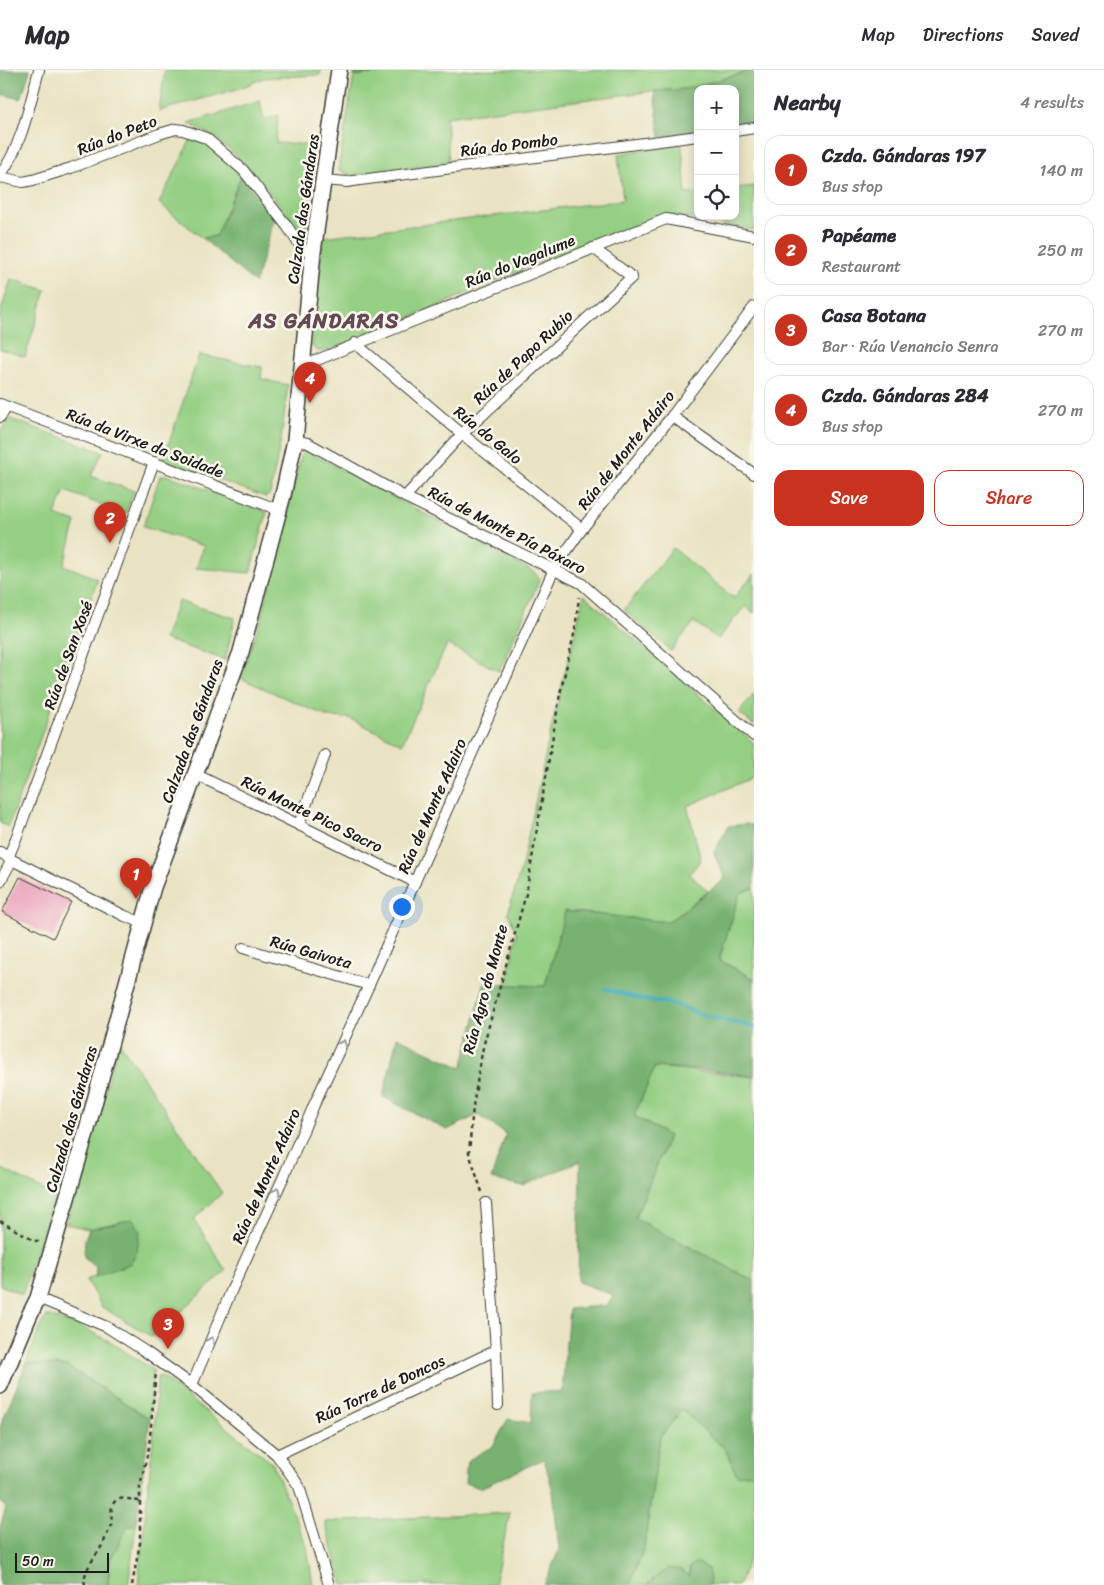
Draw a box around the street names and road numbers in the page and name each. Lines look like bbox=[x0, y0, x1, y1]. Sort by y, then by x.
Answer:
street label: Rúa do Peto bbox=[73, 106, 161, 164]
street label: Rúa do Pombo bbox=[459, 125, 559, 165]
street label: Calzada das Gándaras bbox=[278, 132, 328, 286]
street label: Rúa do Vagalume bbox=[460, 226, 580, 296]
street label: Rúa de Papo Rubio bbox=[466, 302, 580, 412]
street label: Rúa de Monte Adairo bbox=[570, 384, 682, 516]
street label: Rúa do Galo bbox=[447, 398, 529, 472]
street label: Rúa da Virxe da Soidade bbox=[62, 400, 228, 487]
street label: Rúa de Monte Pía Páxaro bbox=[423, 478, 591, 582]
street label: Rúa de San Xosé bbox=[35, 596, 101, 714]
street label: Calzada das Gándaras bbox=[153, 655, 232, 807]
street label: Rúa de Monte Adairo bbox=[389, 734, 475, 878]
street label: Rúa Monte Pico Sacro bbox=[236, 767, 388, 861]
street label: Rúa Agro do Monte bbox=[454, 921, 516, 1057]
street label: Rúa Gaivota bbox=[267, 927, 356, 978]
street label: Calzada das Gándaras bbox=[36, 1042, 106, 1196]
street label: Rúa de Monte Adairo bbox=[223, 1104, 309, 1248]
street label: Rúa Torre de Doncos bbox=[310, 1346, 450, 1432]

